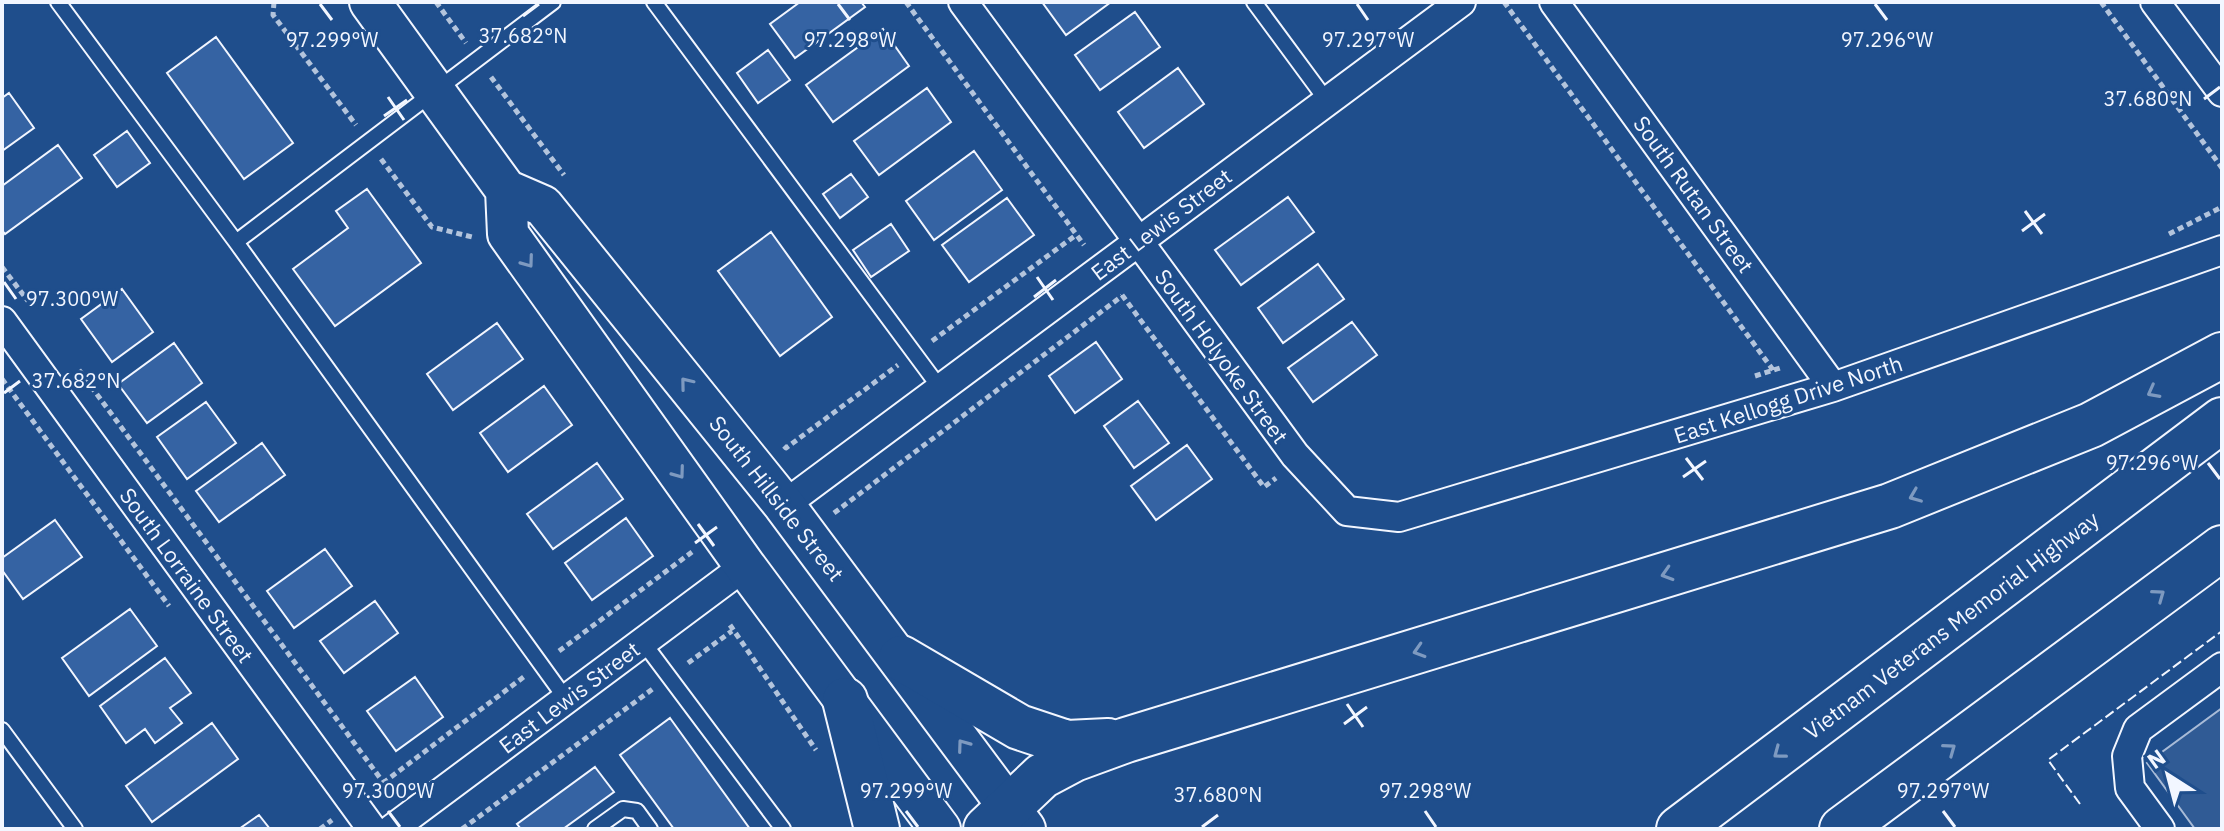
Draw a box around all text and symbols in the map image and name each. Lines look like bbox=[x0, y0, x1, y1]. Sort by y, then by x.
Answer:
text: 37.682°N bbox=[479, 22, 567, 49]
text: 97.299°W bbox=[286, 26, 378, 53]
text: 97.298°W bbox=[804, 26, 896, 53]
text: 97.297°W bbox=[1322, 26, 1414, 53]
text: 97.296°W bbox=[1841, 26, 1933, 53]
text: 37.680°N bbox=[2104, 85, 2192, 112]
street label: South Rutan Street bbox=[1627, 110, 1761, 278]
street label: East Lewis Street bbox=[1085, 161, 1237, 287]
one-way arrow bbox=[518, 253, 533, 268]
street label: South Holyoke Street bbox=[1149, 263, 1295, 449]
text: 97.300°W bbox=[26, 285, 118, 312]
street label: East Kellogg Drive North bbox=[1670, 348, 1906, 450]
text: 37.682°N bbox=[32, 367, 120, 394]
one-way arrow bbox=[681, 377, 695, 392]
one-way arrow bbox=[2147, 382, 2162, 397]
street label: South Hillside Street bbox=[703, 409, 851, 587]
text: 97.296°W bbox=[2106, 449, 2198, 476]
one-way arrow bbox=[669, 465, 684, 479]
street label: South Lorraine Street bbox=[114, 482, 260, 668]
one-way arrow bbox=[1909, 486, 1923, 502]
street label: Vietnam Veterans Memorial Highway bbox=[1798, 504, 2104, 746]
one-way arrow bbox=[1661, 565, 1675, 581]
one-way arrow bbox=[2150, 590, 2165, 605]
street label: East Lewis Street bbox=[493, 634, 645, 760]
one-way arrow bbox=[1413, 642, 1426, 658]
north arrow bbox=[2128, 735, 2208, 815]
one-way arrow bbox=[959, 739, 973, 753]
text: N bbox=[2141, 742, 2171, 775]
one-way arrow bbox=[1774, 744, 1788, 758]
one-way arrow bbox=[1941, 745, 1956, 759]
text: 97.300°W bbox=[342, 777, 434, 804]
text: 97.299°W bbox=[860, 777, 952, 804]
text: 97.298°W bbox=[1379, 777, 1471, 804]
text: 97.297°W bbox=[1897, 777, 1989, 804]
text: 37.680°N bbox=[1174, 781, 1262, 808]

